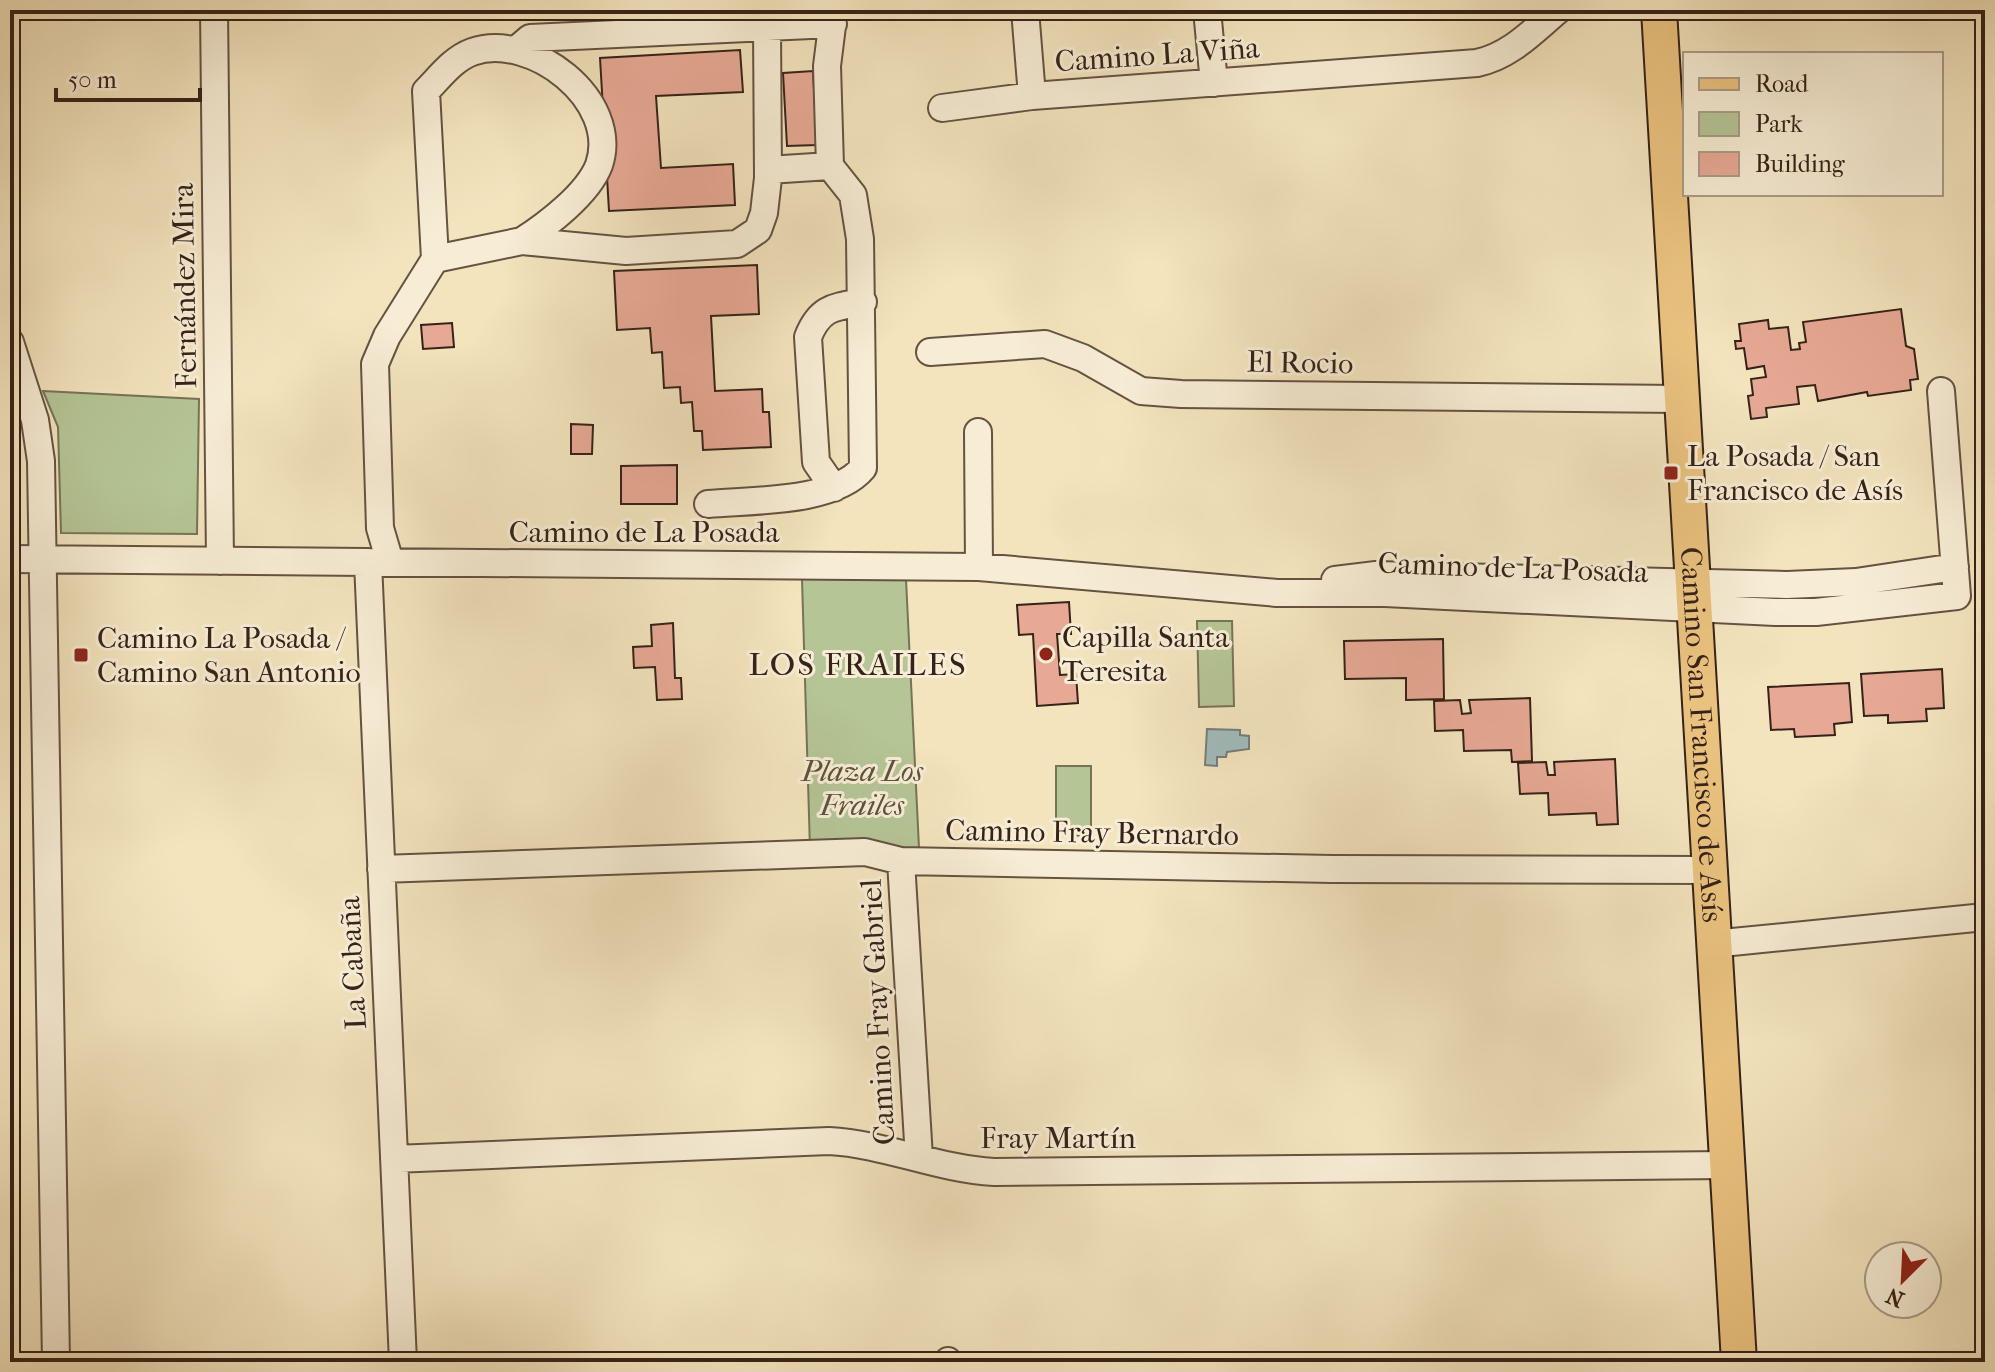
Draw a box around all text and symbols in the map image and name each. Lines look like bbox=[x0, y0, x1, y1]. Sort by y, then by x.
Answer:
street label: Camino La Viña bbox=[1054, 30, 1262, 80]
scale bar bbox=[56, 52, 200, 102]
legend bbox=[1683, 52, 1943, 196]
text: 50 m bbox=[68, 66, 117, 94]
text: Road bbox=[1755, 70, 1809, 98]
text: Park bbox=[1755, 110, 1803, 138]
text: Building bbox=[1755, 150, 1846, 178]
street label: Fernández Mira bbox=[166, 182, 204, 389]
street label: El Rocio bbox=[1246, 345, 1354, 381]
place label: La Posada / San Francisco de Asís bbox=[1687, 439, 1903, 508]
marker: La Posada / San Francisco de Asís bbox=[1662, 464, 1680, 482]
street label: Camino de La Posada bbox=[509, 515, 780, 550]
street label: Camino de La Posada bbox=[1377, 546, 1650, 590]
street label: Camino San Francisco de Asís bbox=[1673, 546, 1730, 924]
place label: Capilla Santa Teresita bbox=[1062, 620, 1230, 689]
place label: Camino La Posada / Camino San Antonio bbox=[97, 621, 361, 690]
marker: Capilla Santa Teresita bbox=[1037, 645, 1055, 663]
marker: Camino La Posada / Camino San Antonio bbox=[72, 646, 90, 664]
district label: LOS FRAILES bbox=[749, 646, 967, 683]
park label: Plaza Los Frailes bbox=[799, 754, 924, 823]
street label: Camino Fray Bernardo bbox=[945, 813, 1239, 853]
street label: Camino Fray Gabriel bbox=[854, 878, 902, 1146]
street label: La Cabaña bbox=[332, 894, 374, 1031]
street label: Fray Martín bbox=[980, 1121, 1137, 1156]
north arrow bbox=[1863, 1240, 1943, 1320]
text: N bbox=[1882, 1282, 1908, 1313]

